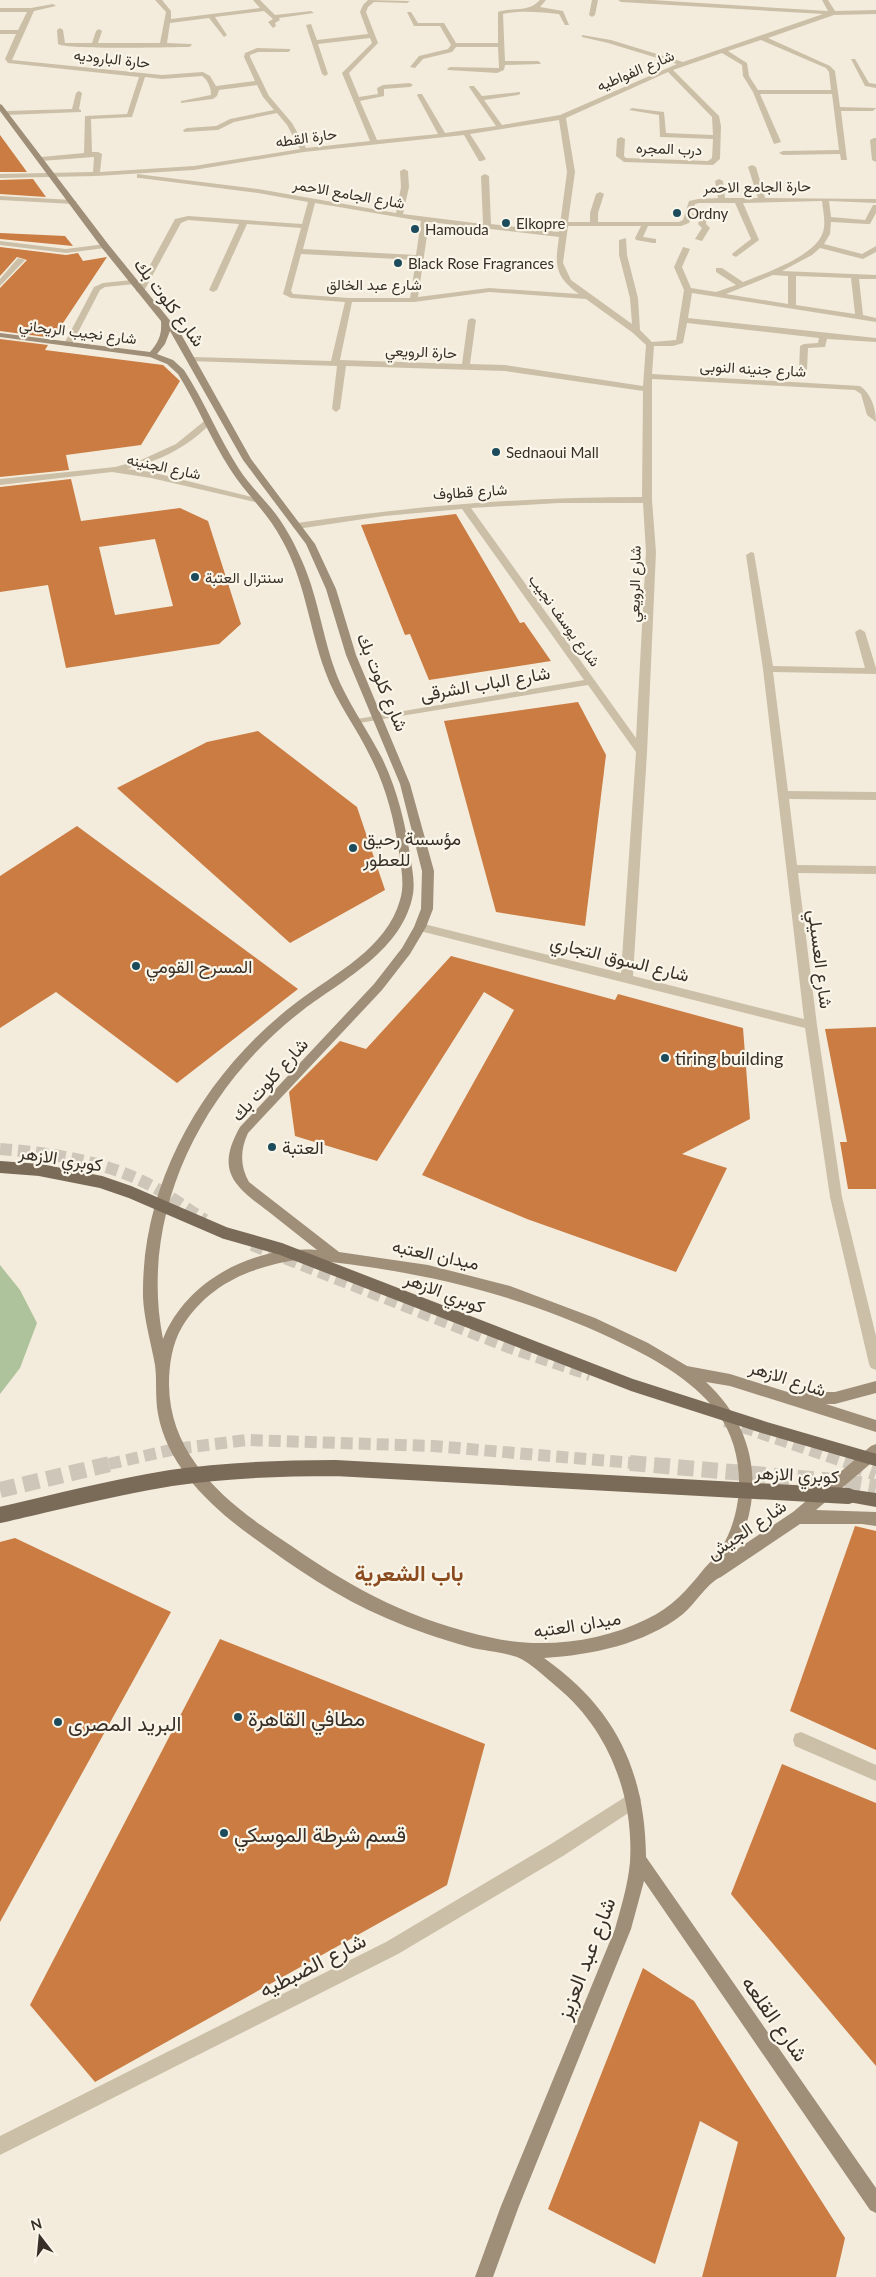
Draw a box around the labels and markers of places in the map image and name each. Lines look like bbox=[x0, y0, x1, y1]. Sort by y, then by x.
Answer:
place label: Ordny bbox=[687, 204, 729, 222]
marker: Ordny bbox=[671, 207, 683, 219]
place label: Elkopre bbox=[516, 214, 565, 232]
marker: Elkopre bbox=[500, 217, 512, 229]
place label: Hamouda bbox=[425, 220, 489, 238]
marker: Hamouda bbox=[409, 223, 421, 235]
place label: Black Rose Fragrances bbox=[408, 254, 554, 272]
marker: Black Rose Fragrances bbox=[392, 257, 404, 269]
place label: Sednaoui Mall bbox=[506, 443, 599, 461]
marker: Sednaoui Mall bbox=[490, 446, 502, 458]
place label: سنترال العتبة bbox=[205, 568, 284, 587]
marker: سنترال العتبة bbox=[189, 571, 201, 583]
place label: مؤسسة رحيق للعطور bbox=[362, 827, 461, 871]
marker: مؤسسة رحيق للعطور bbox=[347, 842, 359, 854]
place label: المسرح القومي bbox=[146, 955, 252, 982]
marker: المسرح القومي bbox=[130, 960, 142, 972]
place label: tiring building bbox=[675, 1047, 783, 1069]
marker: tiring building bbox=[659, 1052, 671, 1064]
place label: العتبة bbox=[282, 1136, 324, 1158]
marker: العتبة bbox=[266, 1141, 278, 1153]
place label: مطافي القاهرة bbox=[248, 1705, 365, 1736]
place label: البريد المصرى bbox=[68, 1710, 181, 1737]
marker: مطافي القاهرة bbox=[232, 1711, 244, 1723]
marker: البريد المصرى bbox=[52, 1716, 64, 1728]
place label: قسم شرطة الموسكي bbox=[234, 1821, 406, 1852]
marker: قسم شرطة الموسكي bbox=[218, 1827, 230, 1839]

